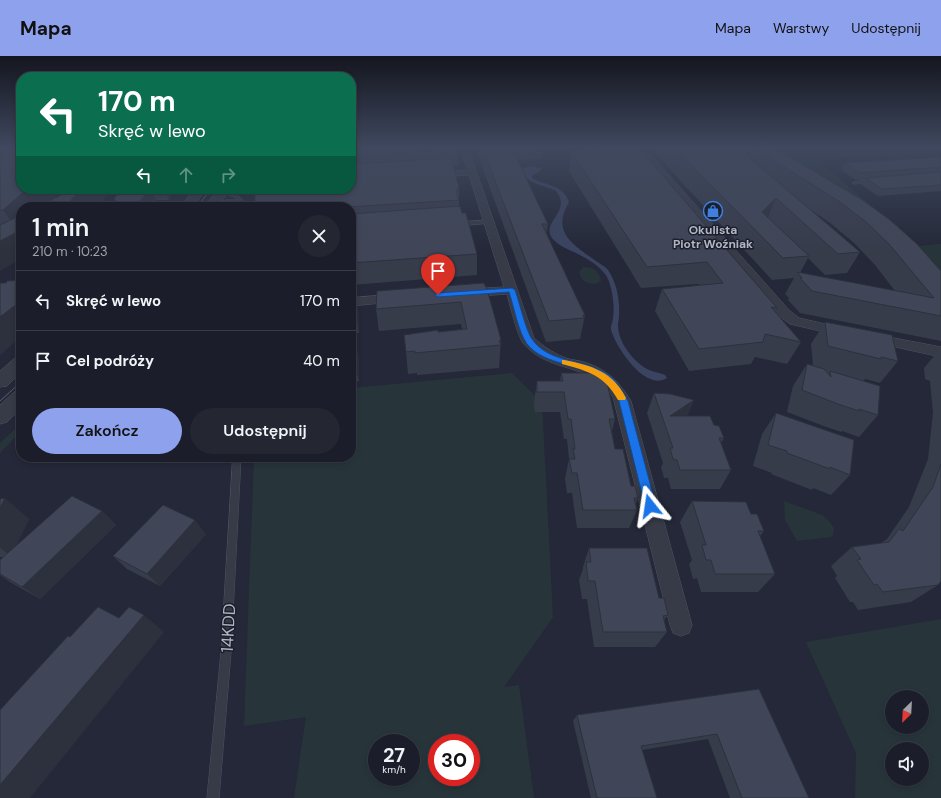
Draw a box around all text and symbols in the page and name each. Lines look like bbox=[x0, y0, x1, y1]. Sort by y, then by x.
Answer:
text: Mapa bbox=[20, 16, 72, 41]
text: Mapa bbox=[715, 19, 751, 37]
text: Warstwy bbox=[773, 19, 829, 37]
text: Udostępnij bbox=[851, 19, 921, 37]
text: 170 m bbox=[98, 83, 176, 120]
icon: left bbox=[32, 88, 84, 140]
text: Skręć w lewo bbox=[98, 119, 206, 143]
icon: left bbox=[133, 164, 155, 186]
icon: ahead bbox=[175, 164, 197, 186]
icon: right bbox=[217, 164, 239, 186]
shop icon: Okulista Piotr Woźniak bbox=[702, 200, 724, 222]
text: 1 min bbox=[32, 212, 89, 243]
button: close bbox=[298, 215, 340, 257]
place label: Okulista Piotr Woźniak bbox=[673, 222, 753, 252]
text: 210 m · 10:23 bbox=[32, 243, 108, 260]
pin bbox=[421, 254, 455, 295]
icon: arrive bbox=[427, 260, 449, 282]
icon: left bbox=[32, 290, 54, 312]
text: Skręć w lewo bbox=[66, 291, 161, 311]
text: 170 m bbox=[300, 291, 340, 311]
icon: arrive bbox=[32, 350, 54, 372]
text: Cel podróży bbox=[66, 351, 154, 371]
text: 40 m bbox=[303, 351, 340, 371]
button: Zakończ bbox=[32, 408, 182, 454]
button: Udostępnij bbox=[190, 408, 340, 454]
position arrow bbox=[629, 485, 671, 527]
street label: 14KDD bbox=[216, 603, 240, 653]
north arrow bbox=[885, 690, 929, 734]
map controls bbox=[885, 690, 929, 786]
speed limit sign: 30 bbox=[428, 734, 480, 786]
text: 27 bbox=[383, 742, 405, 768]
button: sound bbox=[885, 742, 929, 786]
text: km/h bbox=[382, 763, 406, 776]

